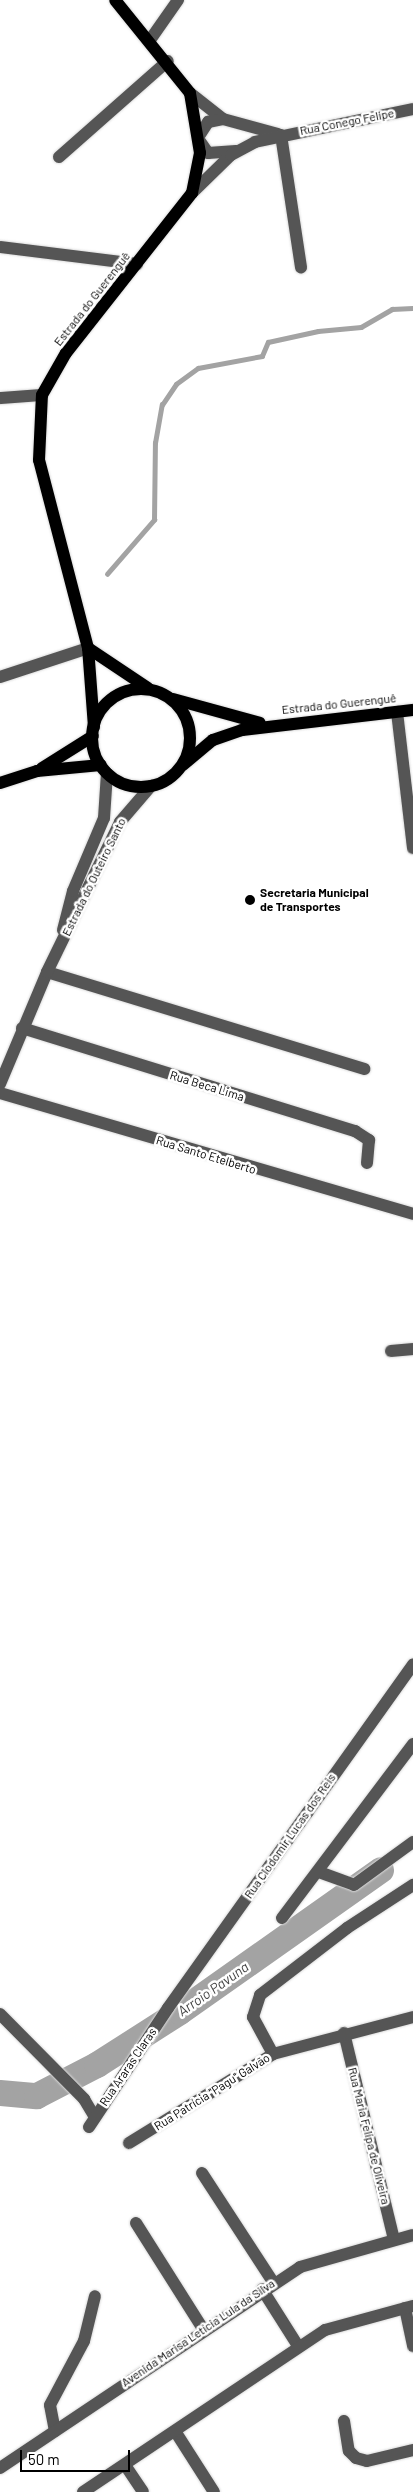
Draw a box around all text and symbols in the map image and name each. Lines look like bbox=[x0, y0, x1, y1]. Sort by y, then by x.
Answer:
street label: Rua Conego Felipe bbox=[299, 106, 395, 138]
street label: Estrada do Guerenguê bbox=[51, 249, 133, 349]
street label: Estrada do Guerenguê bbox=[281, 691, 397, 717]
street label: Estrada do Outeiro Santo bbox=[59, 816, 129, 938]
place label: Secretaria Municipal de Transportes bbox=[260, 886, 369, 914]
marker: Secretaria Municipal de Transportes bbox=[244, 894, 256, 906]
street label: Rua Beca Lima bbox=[168, 1068, 246, 1104]
street label: Rua Santo Etelberto bbox=[154, 1133, 258, 1177]
street label: Rua Clodomir Lucas dos Reis bbox=[241, 1771, 339, 1901]
water label: Arroio Pavuna bbox=[174, 1958, 252, 2020]
street label: Rua Araras Claras bbox=[97, 2025, 159, 2109]
street label: Rua Patrícia "Pagu" Galvão bbox=[152, 2050, 272, 2134]
street label: Rua Maria Felipa de Oliveira bbox=[345, 2066, 393, 2206]
street label: Avenida Marisa Letícia Lula da Silva bbox=[119, 2276, 277, 2390]
scale bar bbox=[22, 2440, 132, 2472]
text: 50 m bbox=[28, 2450, 60, 2468]

